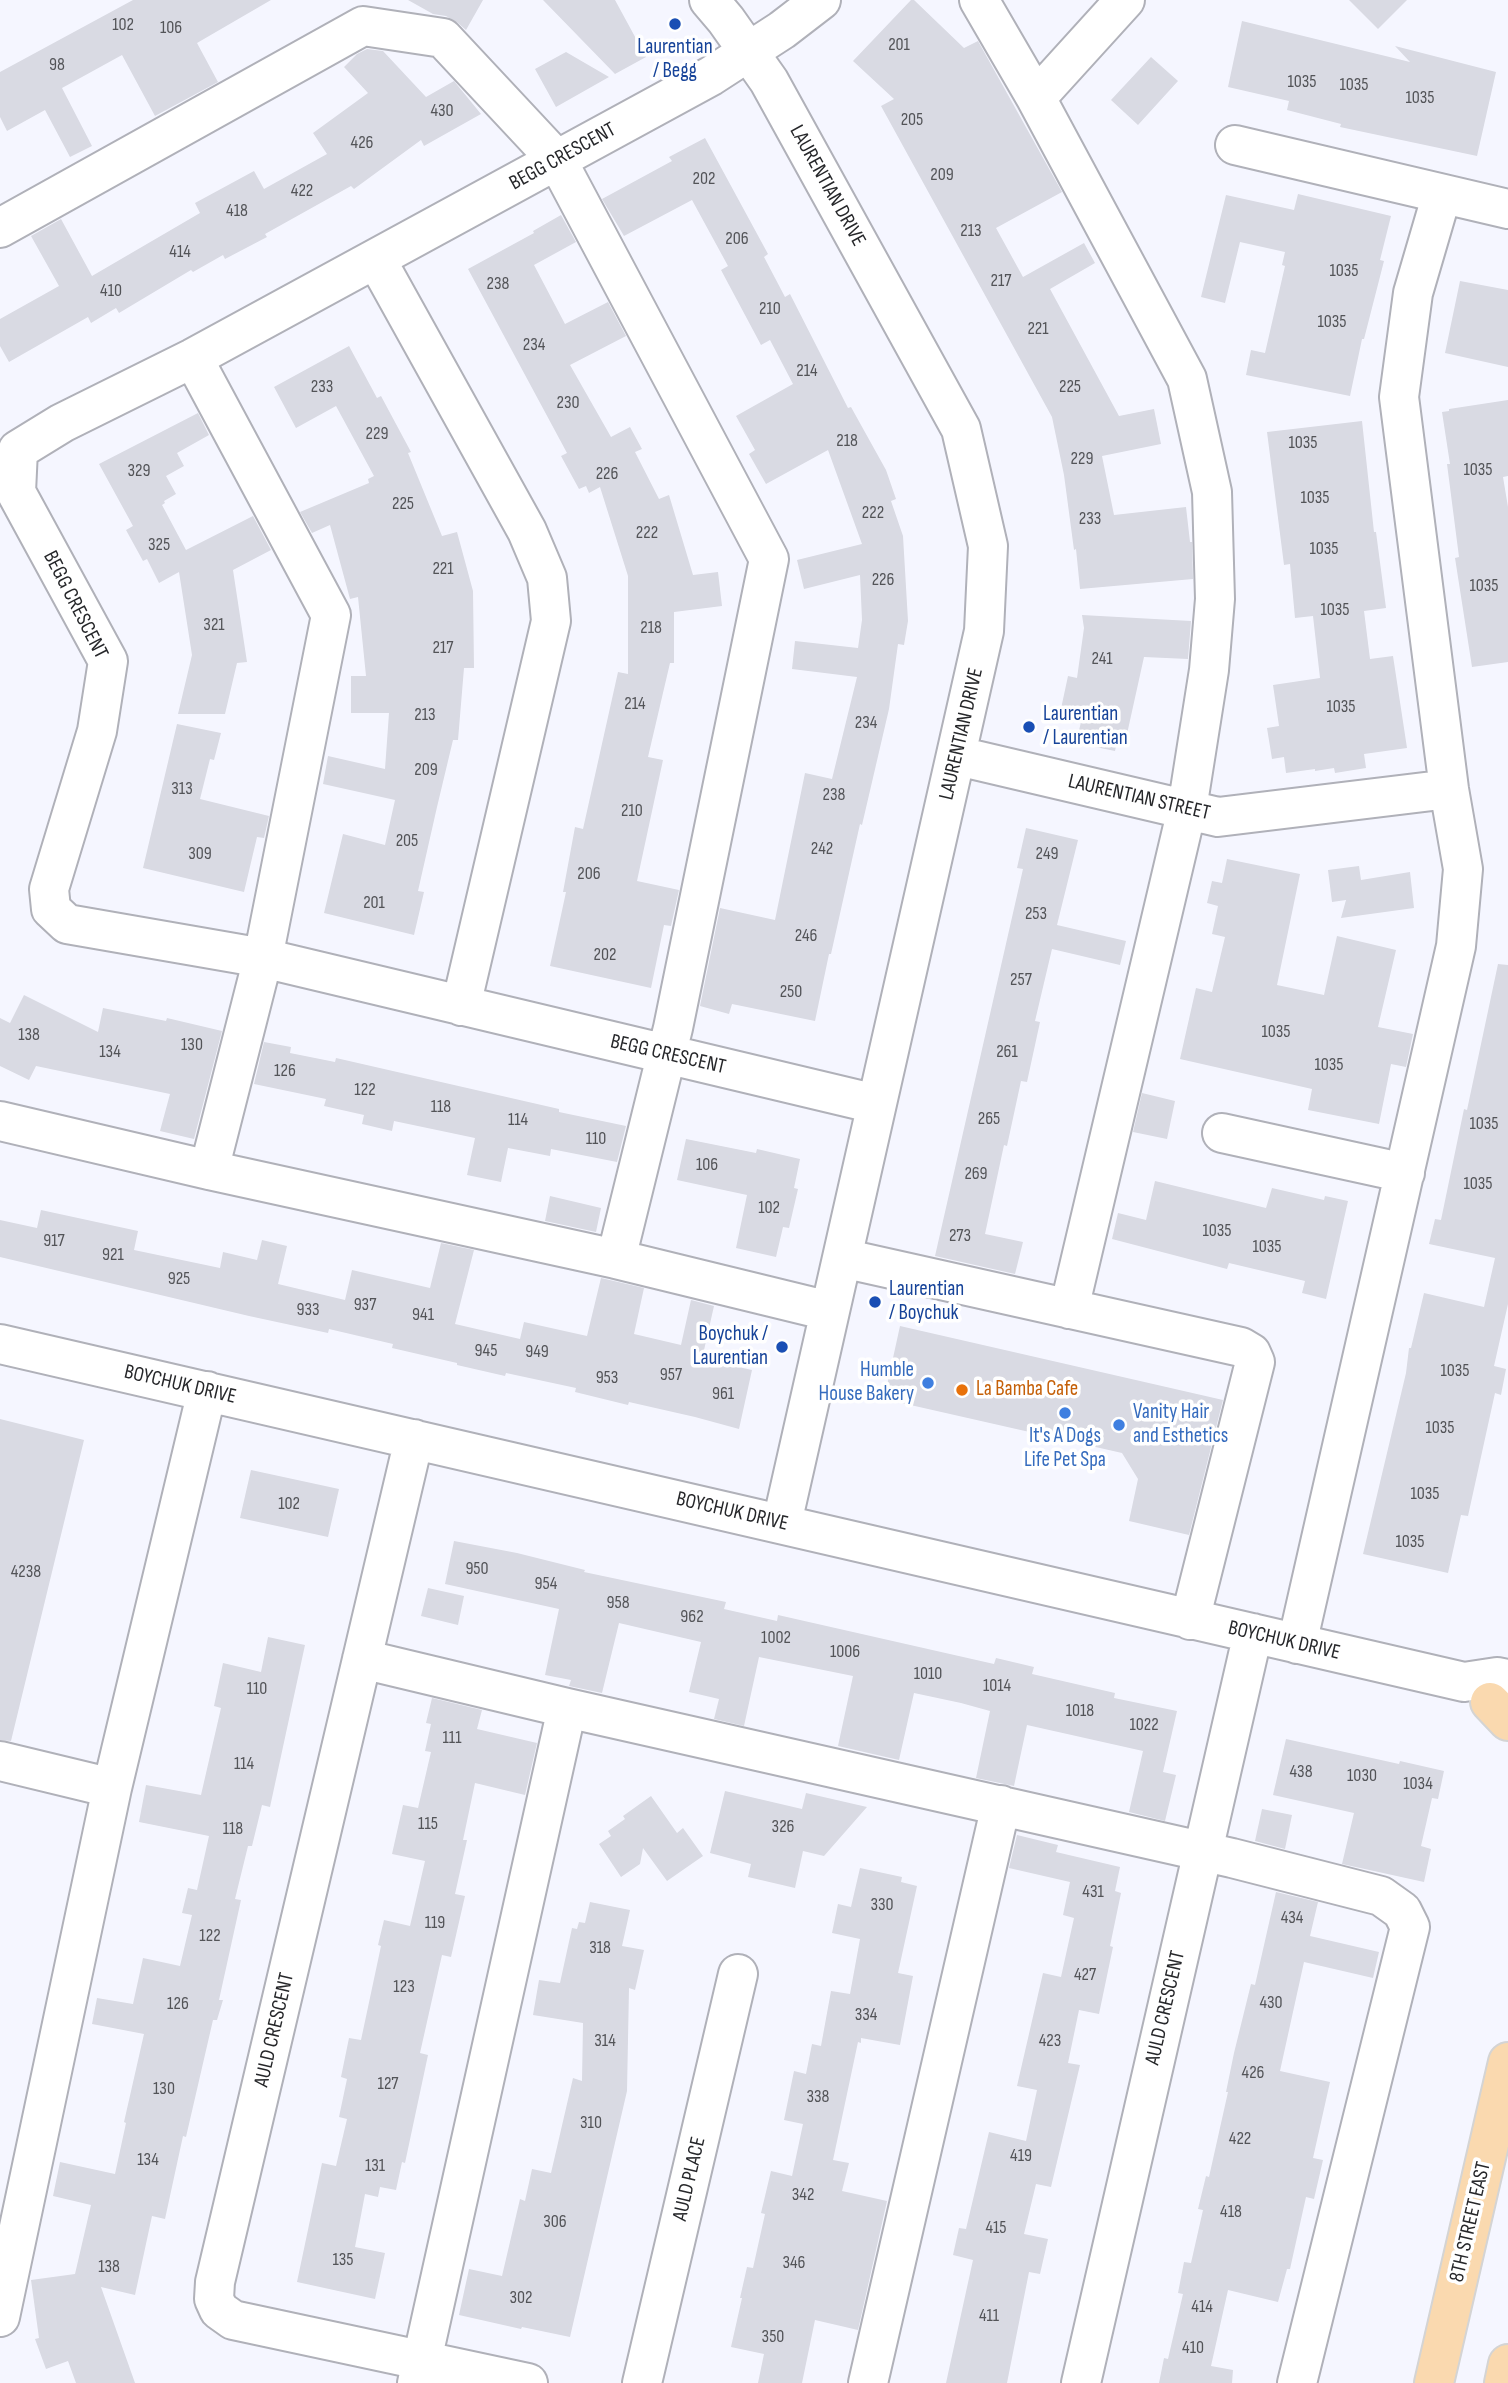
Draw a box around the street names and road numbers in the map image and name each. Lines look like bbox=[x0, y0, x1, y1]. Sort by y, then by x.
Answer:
street label: BEGG CRESCENT bbox=[505, 117, 621, 197]
street label: LAURENTIAN DRIVE bbox=[783, 121, 871, 251]
street label: BEGG CRESCENT bbox=[37, 547, 113, 663]
street label: LAURENTIAN DRIVE bbox=[935, 666, 989, 802]
street label: LAURENTIAN STREET bbox=[1066, 769, 1212, 827]
street label: BEGG CRESCENT bbox=[608, 1029, 728, 1081]
street label: BOYCHUK DRIVE bbox=[122, 1360, 238, 1410]
street label: BOYCHUK DRIVE bbox=[674, 1487, 790, 1537]
street label: BOYCHUK DRIVE bbox=[1226, 1616, 1342, 1666]
street label: AULD CRESCENT bbox=[1141, 1949, 1191, 2067]
street label: AULD CRESCENT bbox=[250, 1971, 300, 2089]
street label: AULD PLACE bbox=[668, 2135, 712, 2223]
street label: 8TH STREET EAST bbox=[1445, 2159, 1497, 2285]

